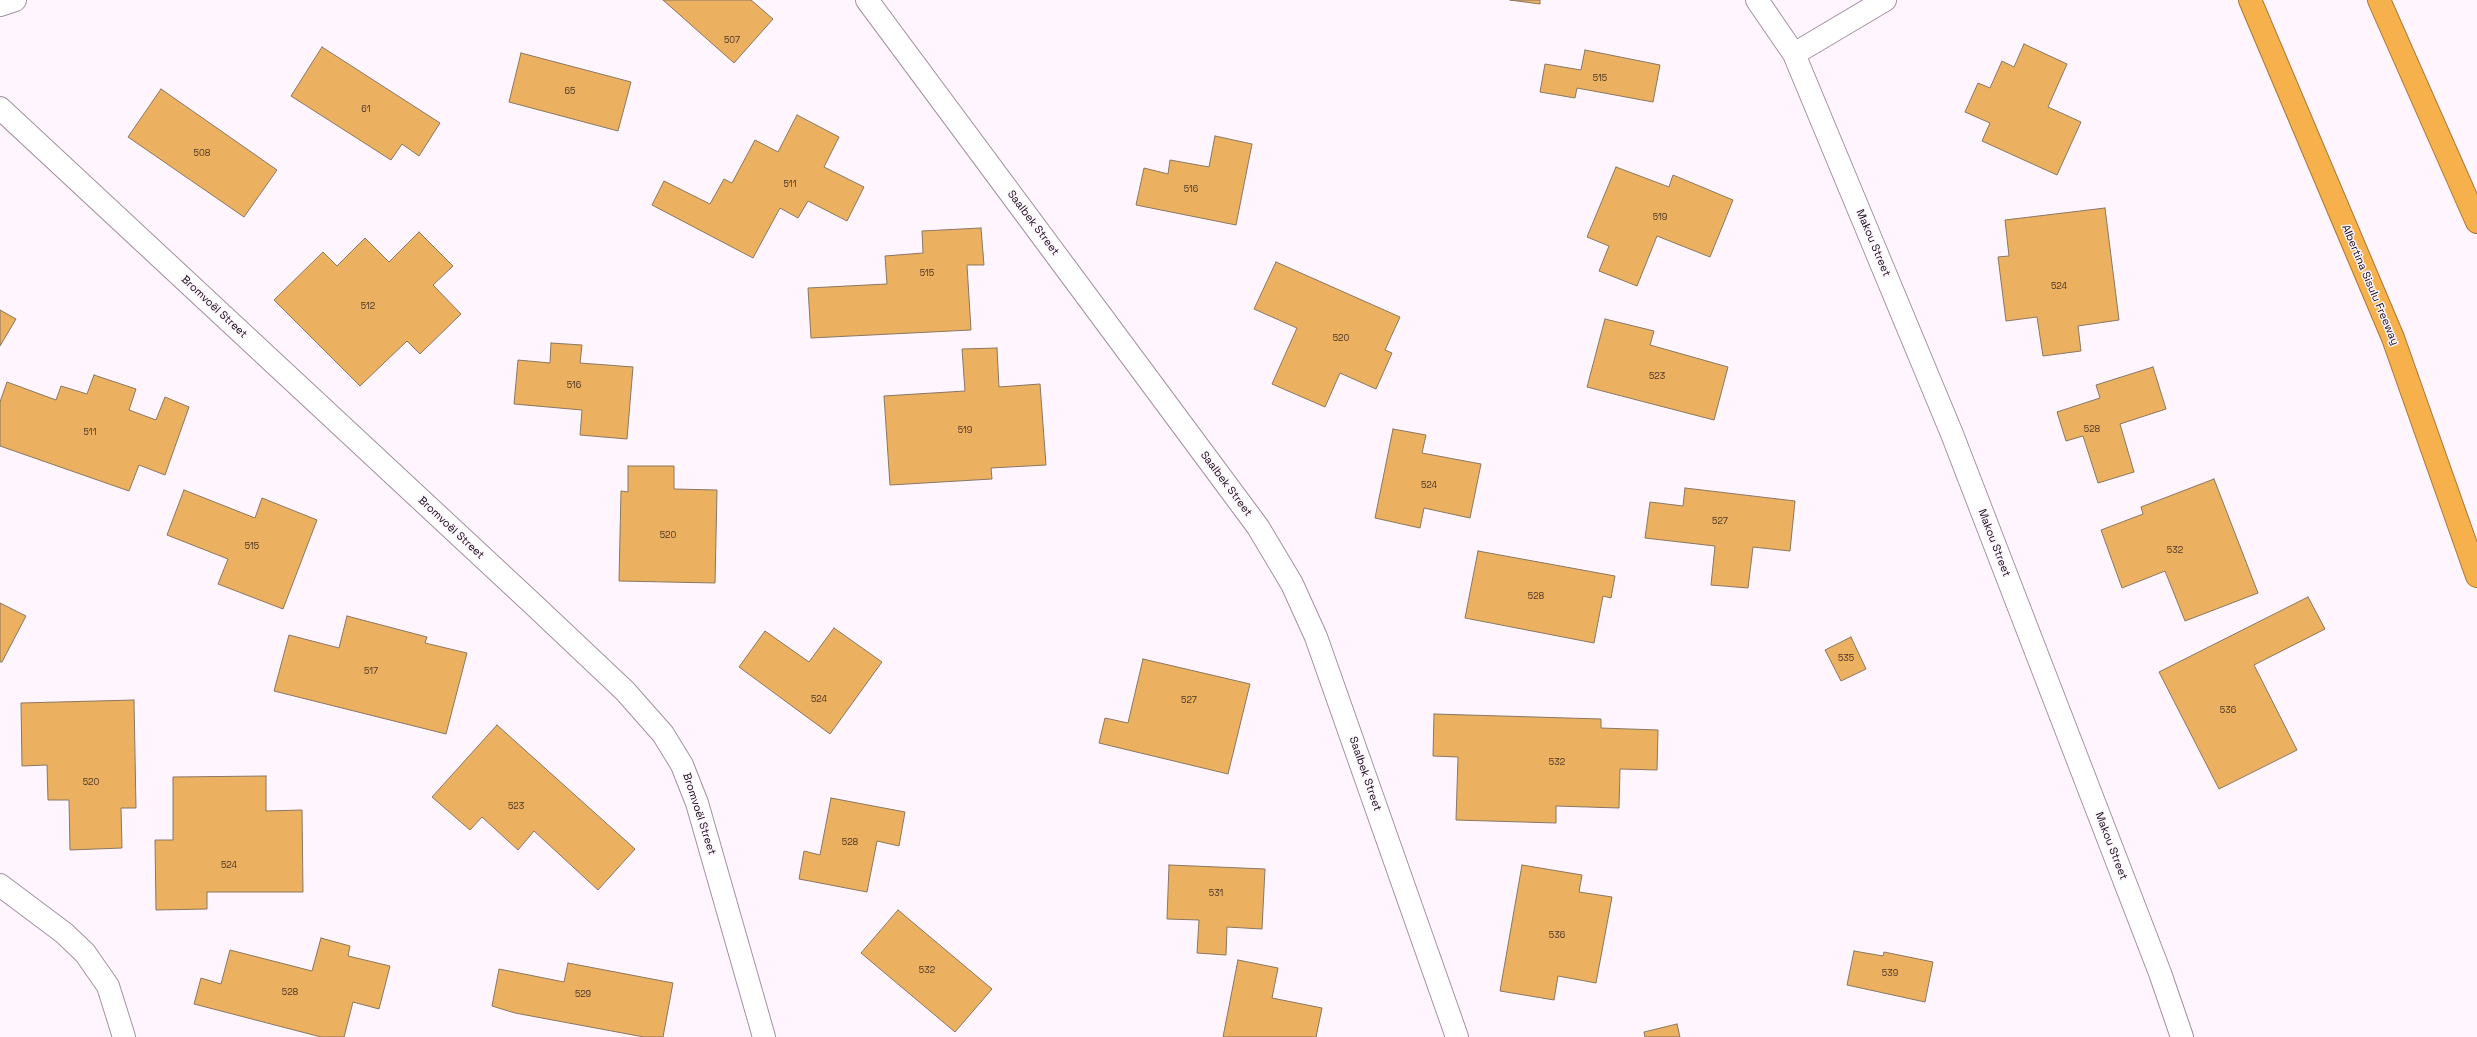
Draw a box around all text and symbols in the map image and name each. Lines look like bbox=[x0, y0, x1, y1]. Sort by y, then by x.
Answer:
house number: 507 bbox=[724, 36, 740, 46]
house number: 515 bbox=[1593, 74, 1607, 84]
house number: 65 bbox=[565, 87, 575, 97]
house number: 61 bbox=[361, 105, 371, 115]
house number: 508 bbox=[194, 149, 210, 159]
house number: 511 bbox=[784, 180, 796, 190]
house number: 516 bbox=[1184, 185, 1198, 195]
street label: Saalbek Street bbox=[1004, 188, 1062, 258]
street label: Makou Street bbox=[1853, 208, 1893, 278]
house number: 519 bbox=[1653, 213, 1667, 223]
street label: Albertina Sisulu Freeway bbox=[2339, 223, 2401, 347]
house number: 515 bbox=[920, 269, 934, 279]
street label: Bromvoël Street bbox=[178, 273, 250, 341]
house number: 524 bbox=[2051, 282, 2067, 292]
house number: 512 bbox=[361, 302, 375, 312]
house number: 520 bbox=[1333, 334, 1349, 344]
house number: 523 bbox=[1649, 372, 1665, 382]
house number: 516 bbox=[567, 381, 581, 391]
house number: 528 bbox=[2084, 425, 2100, 435]
house number: 519 bbox=[958, 426, 972, 436]
house number: 511 bbox=[84, 428, 96, 438]
street label: Saalbek Street bbox=[1197, 449, 1255, 519]
house number: 524 bbox=[1421, 481, 1437, 491]
street label: Bromvoël Street bbox=[415, 494, 487, 562]
street label: Makou Street bbox=[1975, 507, 2013, 579]
house number: 527 bbox=[1712, 517, 1728, 527]
house number: 520 bbox=[660, 531, 676, 541]
house number: 515 bbox=[245, 542, 259, 552]
house number: 532 bbox=[2167, 546, 2183, 556]
house number: 528 bbox=[1528, 592, 1544, 602]
house number: 535 bbox=[1838, 654, 1854, 664]
house number: 517 bbox=[364, 667, 378, 677]
house number: 524 bbox=[811, 695, 827, 705]
house number: 527 bbox=[1181, 696, 1197, 706]
house number: 536 bbox=[2220, 706, 2236, 716]
street label: Saalbek Street bbox=[1346, 735, 1384, 813]
house number: 532 bbox=[1549, 758, 1565, 768]
street label: Bromvoël Street bbox=[680, 771, 718, 857]
house number: 520 bbox=[83, 778, 99, 788]
house number: 523 bbox=[508, 802, 524, 812]
street label: Makou Street bbox=[2092, 810, 2130, 882]
house number: 528 bbox=[842, 838, 858, 848]
house number: 524 bbox=[221, 861, 237, 871]
house number: 531 bbox=[1209, 889, 1223, 899]
house number: 536 bbox=[1549, 931, 1565, 941]
house number: 532 bbox=[919, 966, 935, 976]
house number: 539 bbox=[1882, 969, 1898, 979]
house number: 528 bbox=[282, 988, 298, 998]
house number: 529 bbox=[575, 990, 591, 1000]

